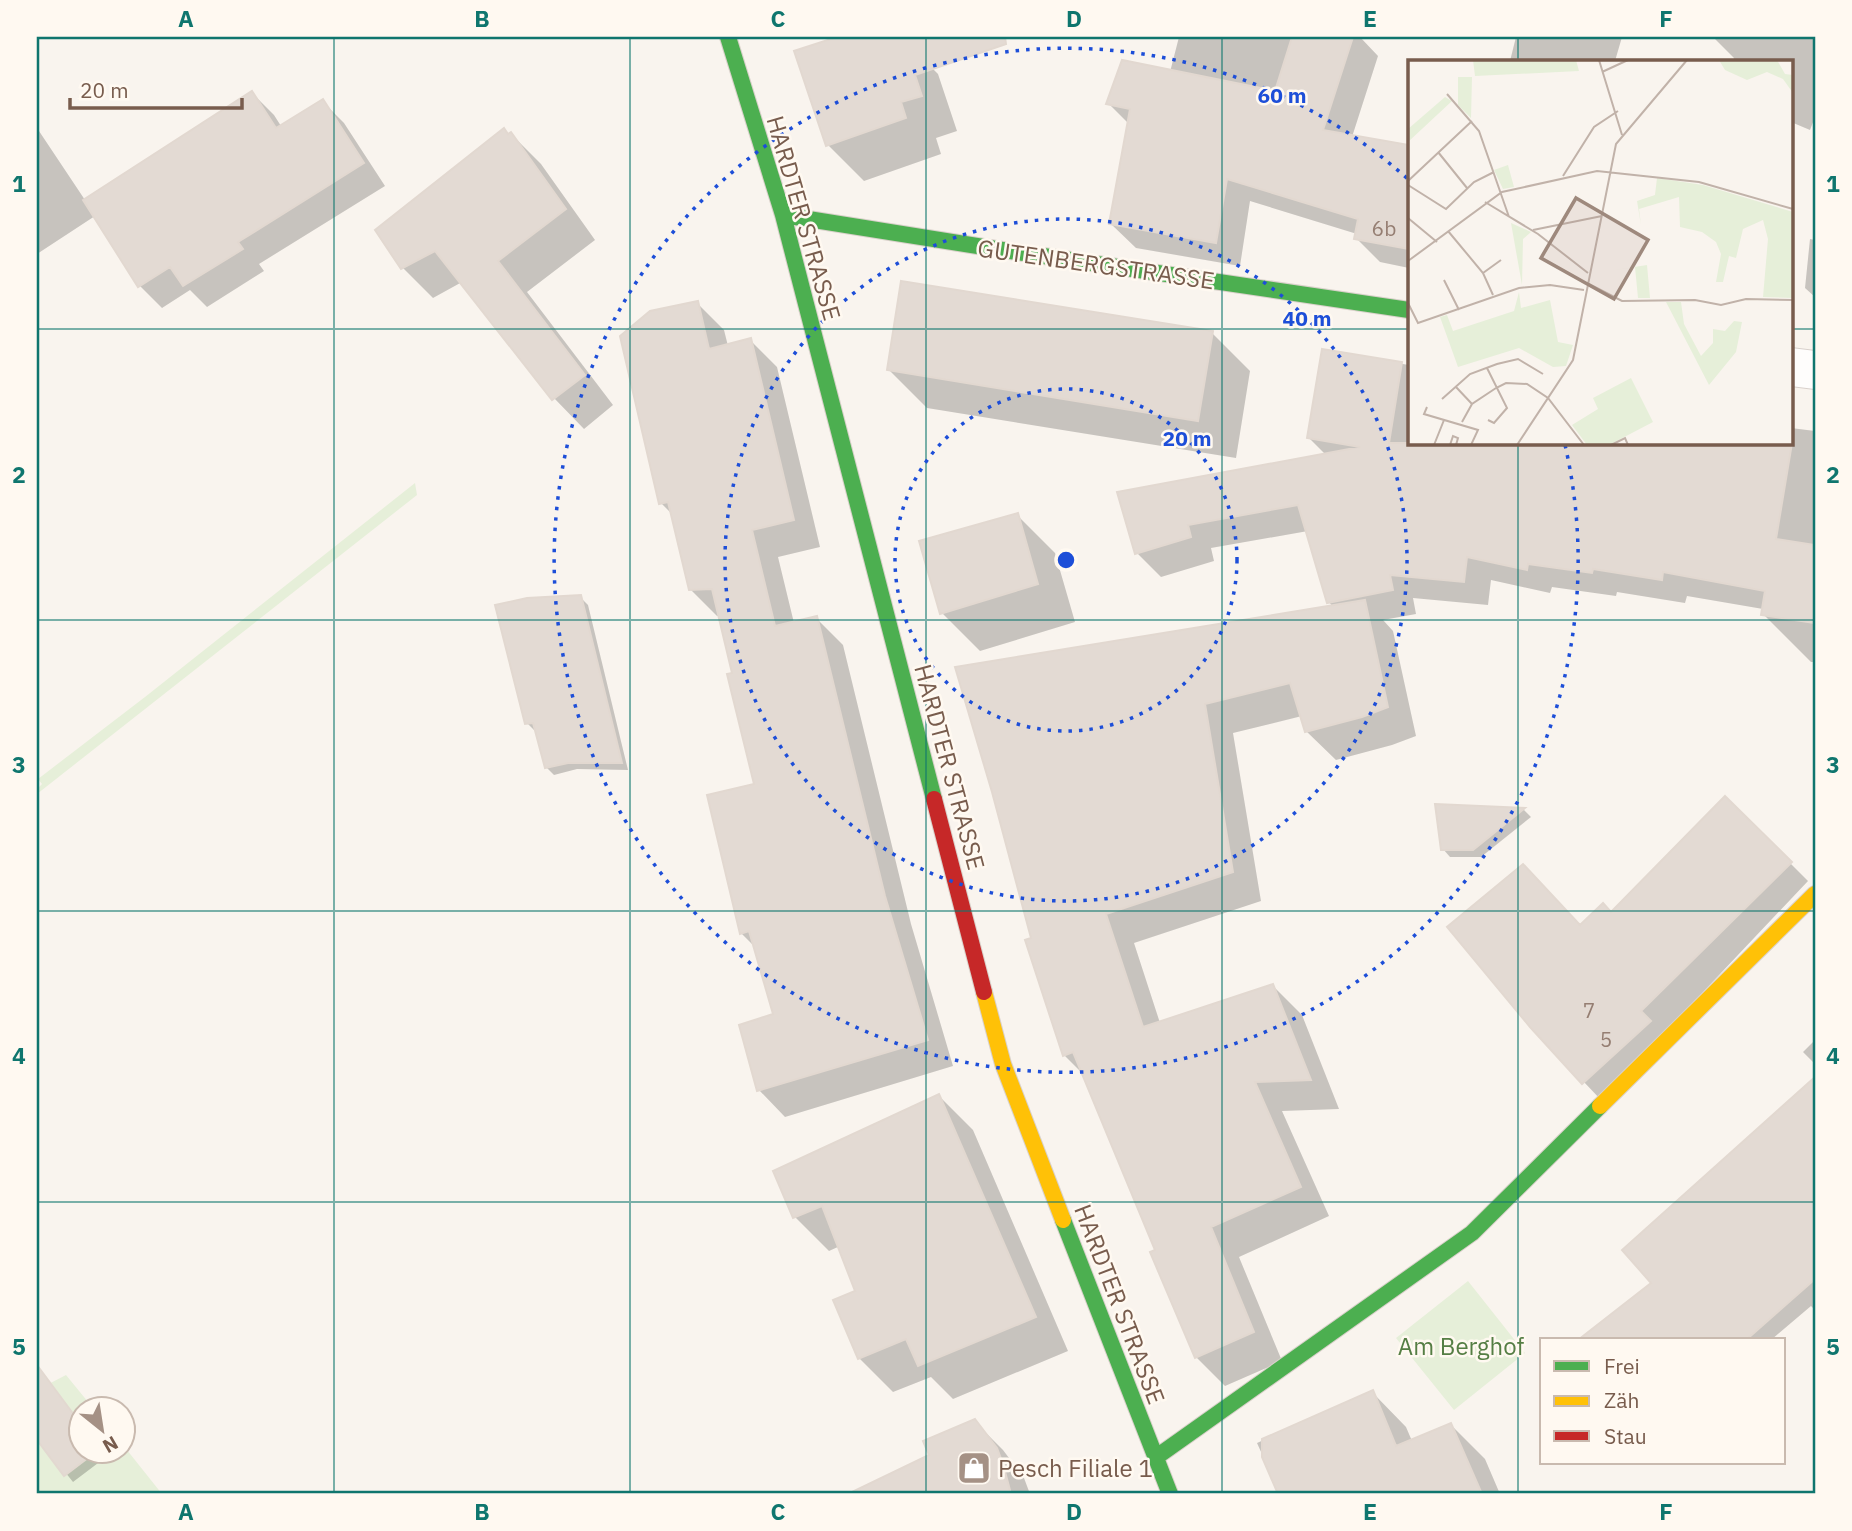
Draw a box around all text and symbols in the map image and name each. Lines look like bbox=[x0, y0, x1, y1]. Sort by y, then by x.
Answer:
text: A bbox=[178, 3, 194, 33]
text: B bbox=[474, 3, 490, 33]
text: C bbox=[771, 3, 786, 33]
text: D bbox=[1066, 3, 1082, 33]
text: E bbox=[1363, 3, 1377, 33]
text: F bbox=[1659, 3, 1673, 33]
inset map bbox=[1408, 60, 1792, 444]
scale bar bbox=[70, 66, 242, 110]
text: 20 m bbox=[80, 76, 129, 104]
text: 60 m bbox=[1258, 81, 1306, 109]
street label: HARDTER STRASSE bbox=[759, 112, 849, 324]
text: 1 bbox=[12, 168, 26, 198]
text: 1 bbox=[1826, 168, 1840, 198]
house number: 6b bbox=[1372, 214, 1396, 242]
street label: GUTENBERGSTRASSE bbox=[976, 232, 1216, 296]
text: 40 m bbox=[1283, 304, 1331, 332]
text: 20 m bbox=[1163, 424, 1211, 452]
text: 2 bbox=[12, 459, 26, 489]
text: 2 bbox=[1826, 459, 1840, 489]
centre of rings bbox=[1054, 548, 1078, 572]
street label: HARDTER STRASSE bbox=[907, 661, 993, 873]
text: 3 bbox=[12, 749, 26, 779]
text: 3 bbox=[1826, 749, 1840, 779]
house number: 7 bbox=[1583, 996, 1595, 1024]
house number: 5 bbox=[1600, 1025, 1612, 1053]
text: 4 bbox=[12, 1040, 26, 1070]
text: 4 bbox=[1826, 1040, 1840, 1070]
street label: HARDTER STRASSE bbox=[1067, 1199, 1173, 1409]
park label: Am Berghof bbox=[1398, 1330, 1524, 1362]
text: 5 bbox=[12, 1331, 26, 1361]
text: 5 bbox=[1826, 1331, 1840, 1361]
legend bbox=[1540, 1338, 1786, 1464]
text: Frei bbox=[1604, 1352, 1640, 1380]
text: Zäh bbox=[1604, 1386, 1639, 1414]
north arrow bbox=[66, 1394, 136, 1464]
text: Stau bbox=[1604, 1422, 1647, 1450]
text: N bbox=[99, 1431, 122, 1459]
shop icon: Pesch Filiale 1 bbox=[955, 1449, 993, 1487]
place label: Pesch Filiale 1 bbox=[998, 1452, 1153, 1484]
text: A bbox=[178, 1496, 194, 1526]
text: B bbox=[474, 1496, 490, 1526]
text: C bbox=[771, 1496, 786, 1526]
text: D bbox=[1066, 1496, 1082, 1526]
text: E bbox=[1363, 1496, 1377, 1526]
text: F bbox=[1659, 1496, 1673, 1526]

